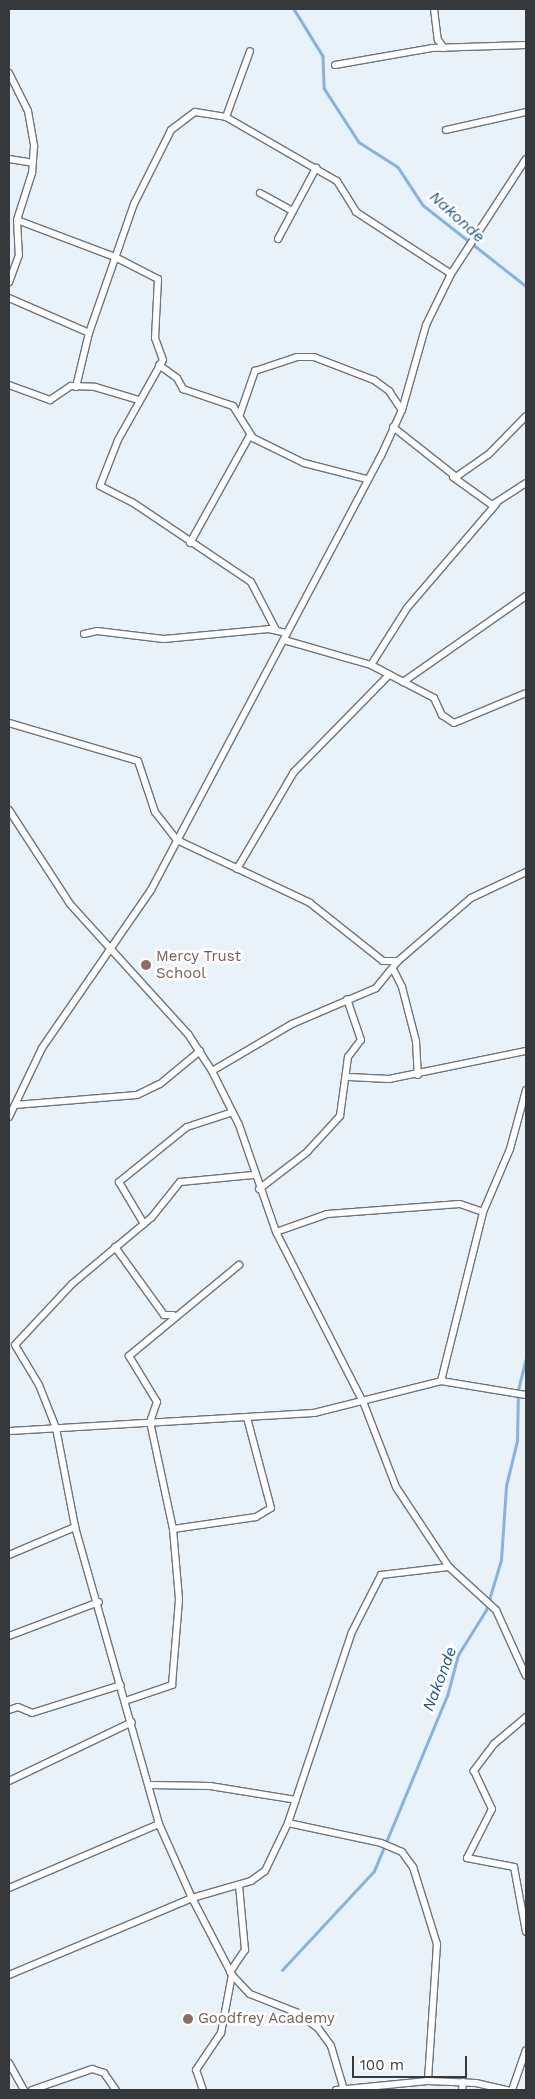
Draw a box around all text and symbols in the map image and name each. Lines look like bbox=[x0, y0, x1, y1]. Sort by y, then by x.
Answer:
water label: Nakonde bbox=[425, 187, 489, 247]
place label: Mercy Trust School bbox=[156, 947, 242, 982]
marker: Mercy Trust School bbox=[140, 959, 152, 971]
water label: Nakonde bbox=[419, 1644, 461, 1714]
place label: Goodfrey Academy bbox=[198, 2010, 336, 2028]
marker: Goodfrey Academy bbox=[182, 2013, 194, 2025]
scale bar bbox=[355, 2046, 470, 2078]
text: 100 m bbox=[360, 2056, 404, 2074]

